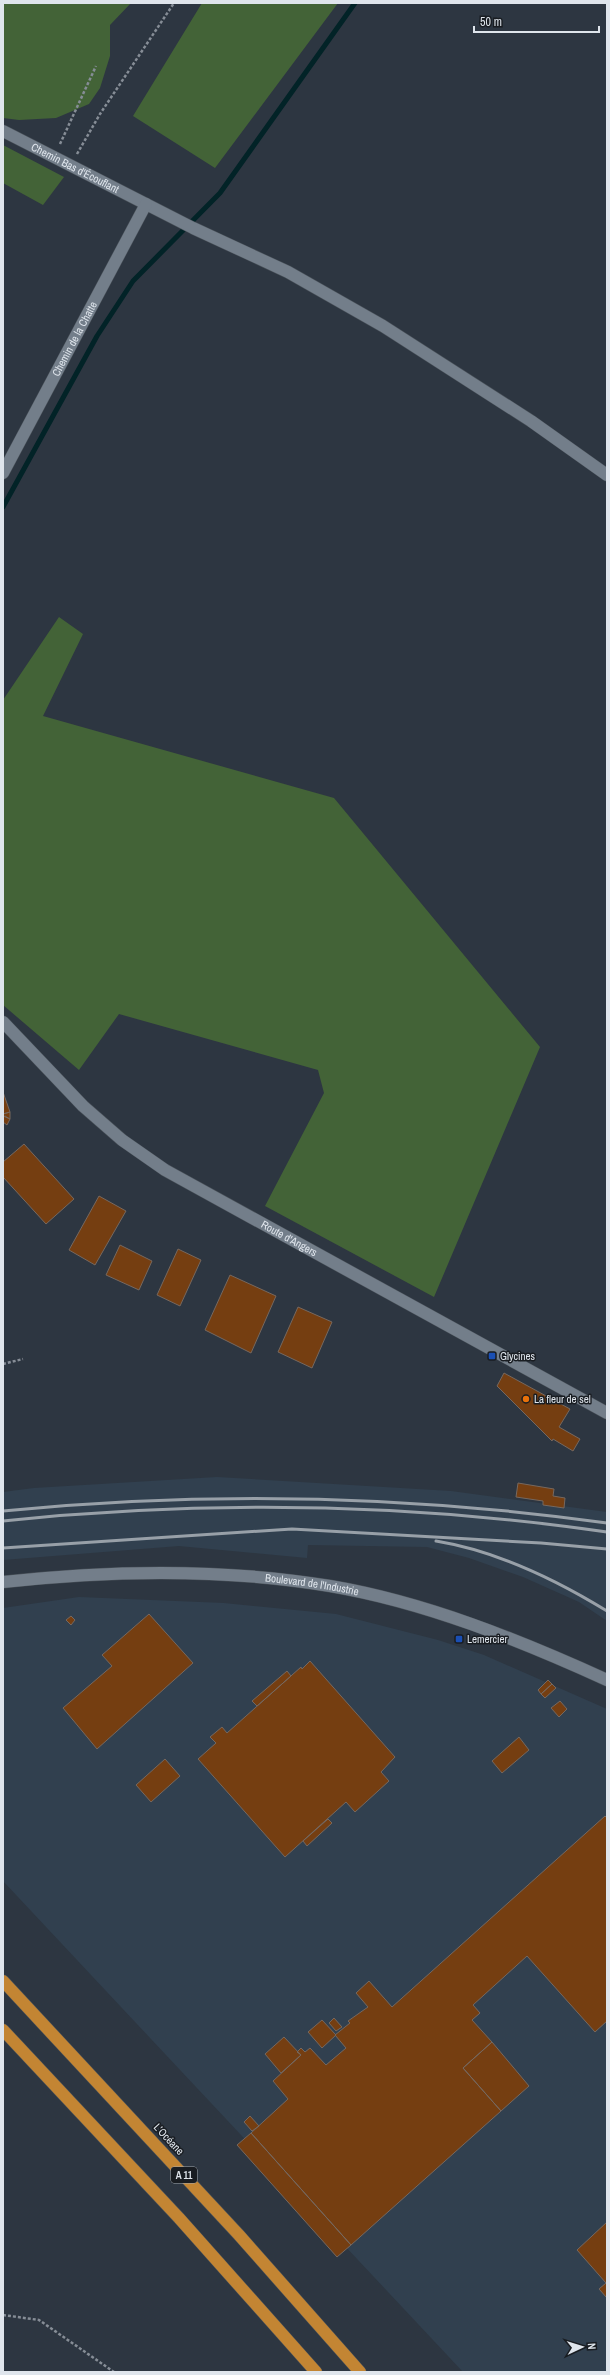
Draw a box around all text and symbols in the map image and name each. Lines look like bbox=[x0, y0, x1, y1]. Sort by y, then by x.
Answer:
scale bar bbox=[474, 8, 599, 34]
text: 50 m bbox=[480, 14, 502, 30]
street label: Chemin Bas d'Écouflant bbox=[29, 140, 122, 196]
street label: Chemin de la Chatte bbox=[49, 299, 100, 379]
street label: Route d'Angers bbox=[259, 1217, 320, 1260]
place label: Glycines bbox=[500, 1349, 536, 1363]
marker: Glycines bbox=[487, 1351, 497, 1361]
place label: La fleur de sel bbox=[534, 1392, 591, 1406]
marker: La fleur de sel bbox=[521, 1394, 531, 1404]
street label: Boulevard de l'Industrie bbox=[264, 1571, 360, 1598]
place label: Lemercier bbox=[467, 1632, 508, 1646]
marker: Lemercier bbox=[454, 1634, 464, 1644]
street label: L’Océane bbox=[151, 2120, 187, 2158]
road number: A 11 bbox=[171, 2167, 197, 2183]
north arrow bbox=[562, 2327, 602, 2367]
text: N bbox=[585, 2343, 599, 2350]

